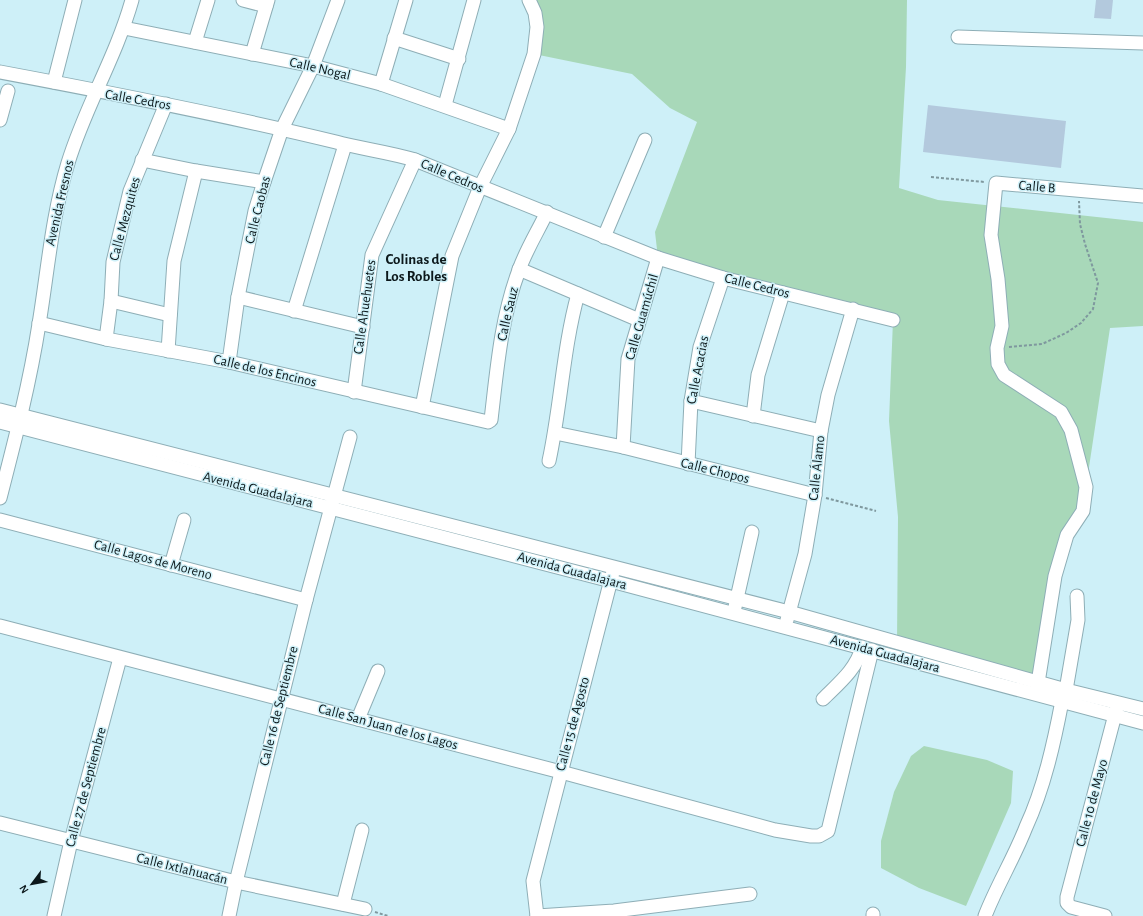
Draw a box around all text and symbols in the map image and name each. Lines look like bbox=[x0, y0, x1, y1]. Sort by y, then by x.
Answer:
street label: Calle Nogal bbox=[288, 55, 352, 83]
street label: Calle Cedros bbox=[104, 87, 172, 113]
street label: Calle Cedros bbox=[419, 157, 485, 195]
street label: Avenida Fresnos bbox=[43, 159, 77, 247]
street label: Calle Caobas bbox=[243, 175, 273, 245]
street label: Calle Mezquites bbox=[107, 176, 143, 262]
street label: Calle B bbox=[1018, 178, 1056, 196]
district label: Colinas de Los Robles bbox=[385, 252, 447, 284]
street label: Calle Ahuehuetes bbox=[351, 259, 379, 355]
street label: Calle Cedros bbox=[723, 271, 791, 301]
street label: Calle Guamúchil bbox=[623, 272, 661, 362]
street label: Calle Sauz bbox=[495, 285, 521, 342]
street label: Calle Acacias bbox=[685, 335, 711, 405]
street label: Calle de los Encinos bbox=[212, 352, 318, 390]
street label: Calle Álamo bbox=[804, 434, 827, 501]
street label: Calle Chopos bbox=[679, 456, 751, 486]
street label: Avenida Guadalajara bbox=[202, 470, 315, 511]
street label: Calle Lagos de Moreno bbox=[93, 538, 214, 583]
street label: Avenida Guadalajara bbox=[516, 550, 629, 593]
street label: Avenida Guadalajara bbox=[829, 633, 942, 676]
street label: Calle 16 de Septiembre bbox=[257, 645, 301, 767]
street label: Calle 15 de Agosto bbox=[554, 675, 592, 772]
street label: Calle San Juan de los Lagos bbox=[317, 702, 459, 752]
street label: Calle 27 de Septiembre bbox=[63, 726, 109, 848]
street label: Calle 10 de Mayo bbox=[1074, 758, 1110, 848]
street label: Calle Ixtlahuacán bbox=[135, 851, 229, 887]
north arrow bbox=[12, 864, 52, 904]
text: N bbox=[17, 883, 31, 895]

